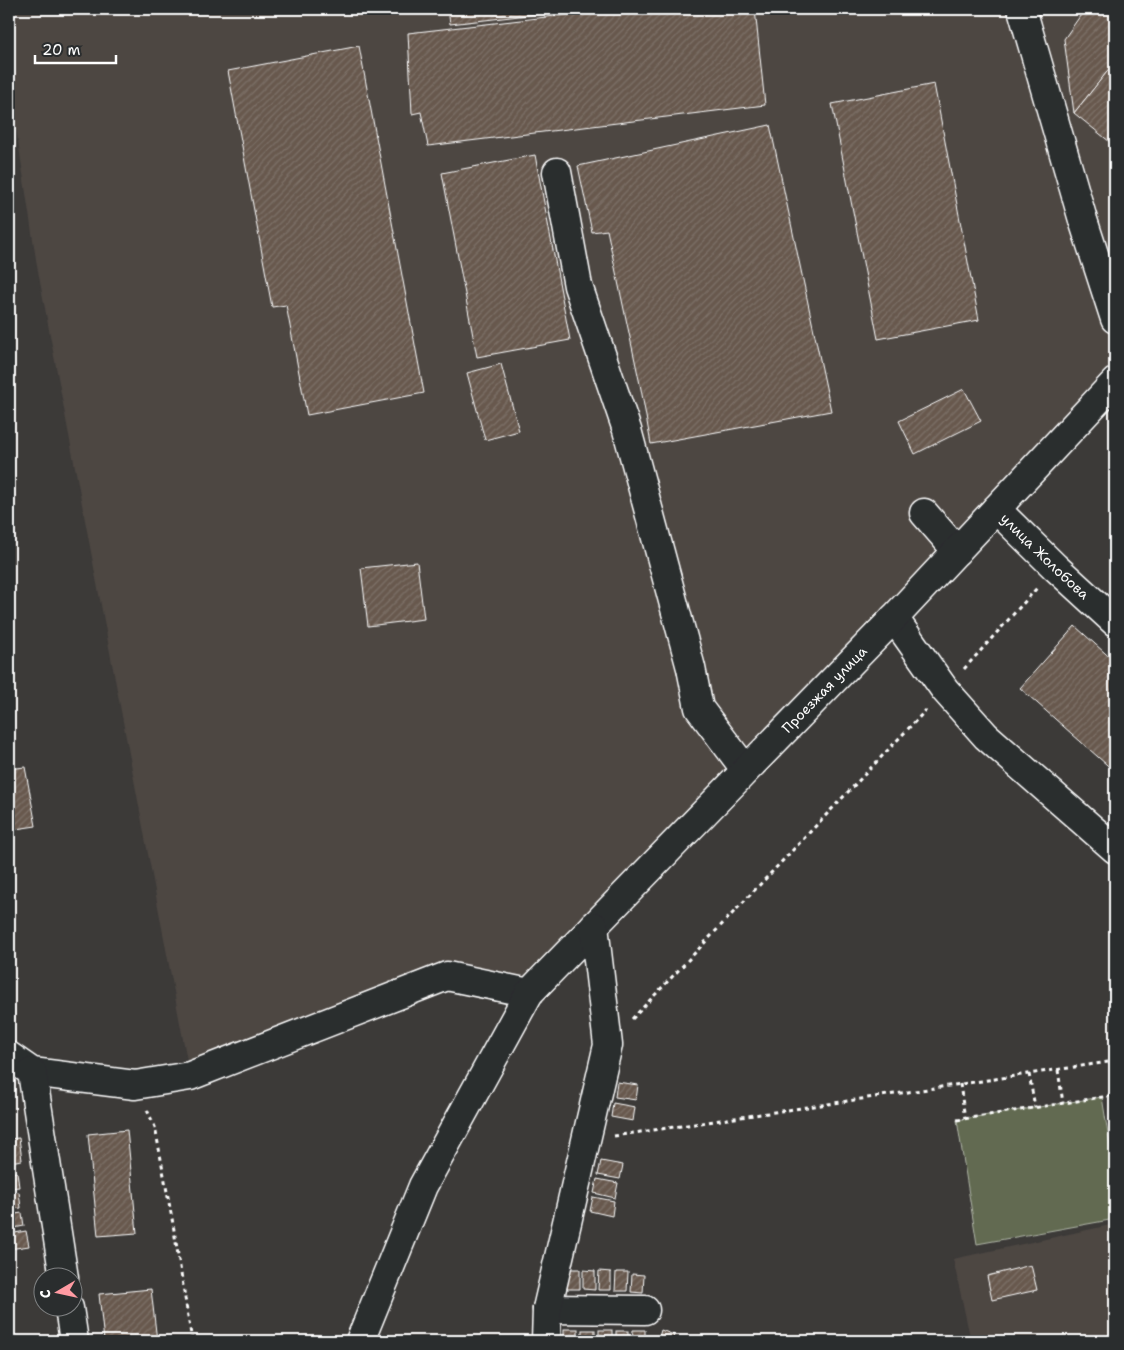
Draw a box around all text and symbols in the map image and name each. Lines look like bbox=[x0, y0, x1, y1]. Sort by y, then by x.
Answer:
scale bar bbox=[35, 32, 116, 64]
text: 20 m bbox=[42, 40, 81, 60]
street label: улица Жолобова bbox=[997, 509, 1093, 603]
street label: Проезжая улица bbox=[778, 642, 871, 737]
north arrow bbox=[32, 1268, 82, 1318]
text: С bbox=[36, 1288, 55, 1300]

